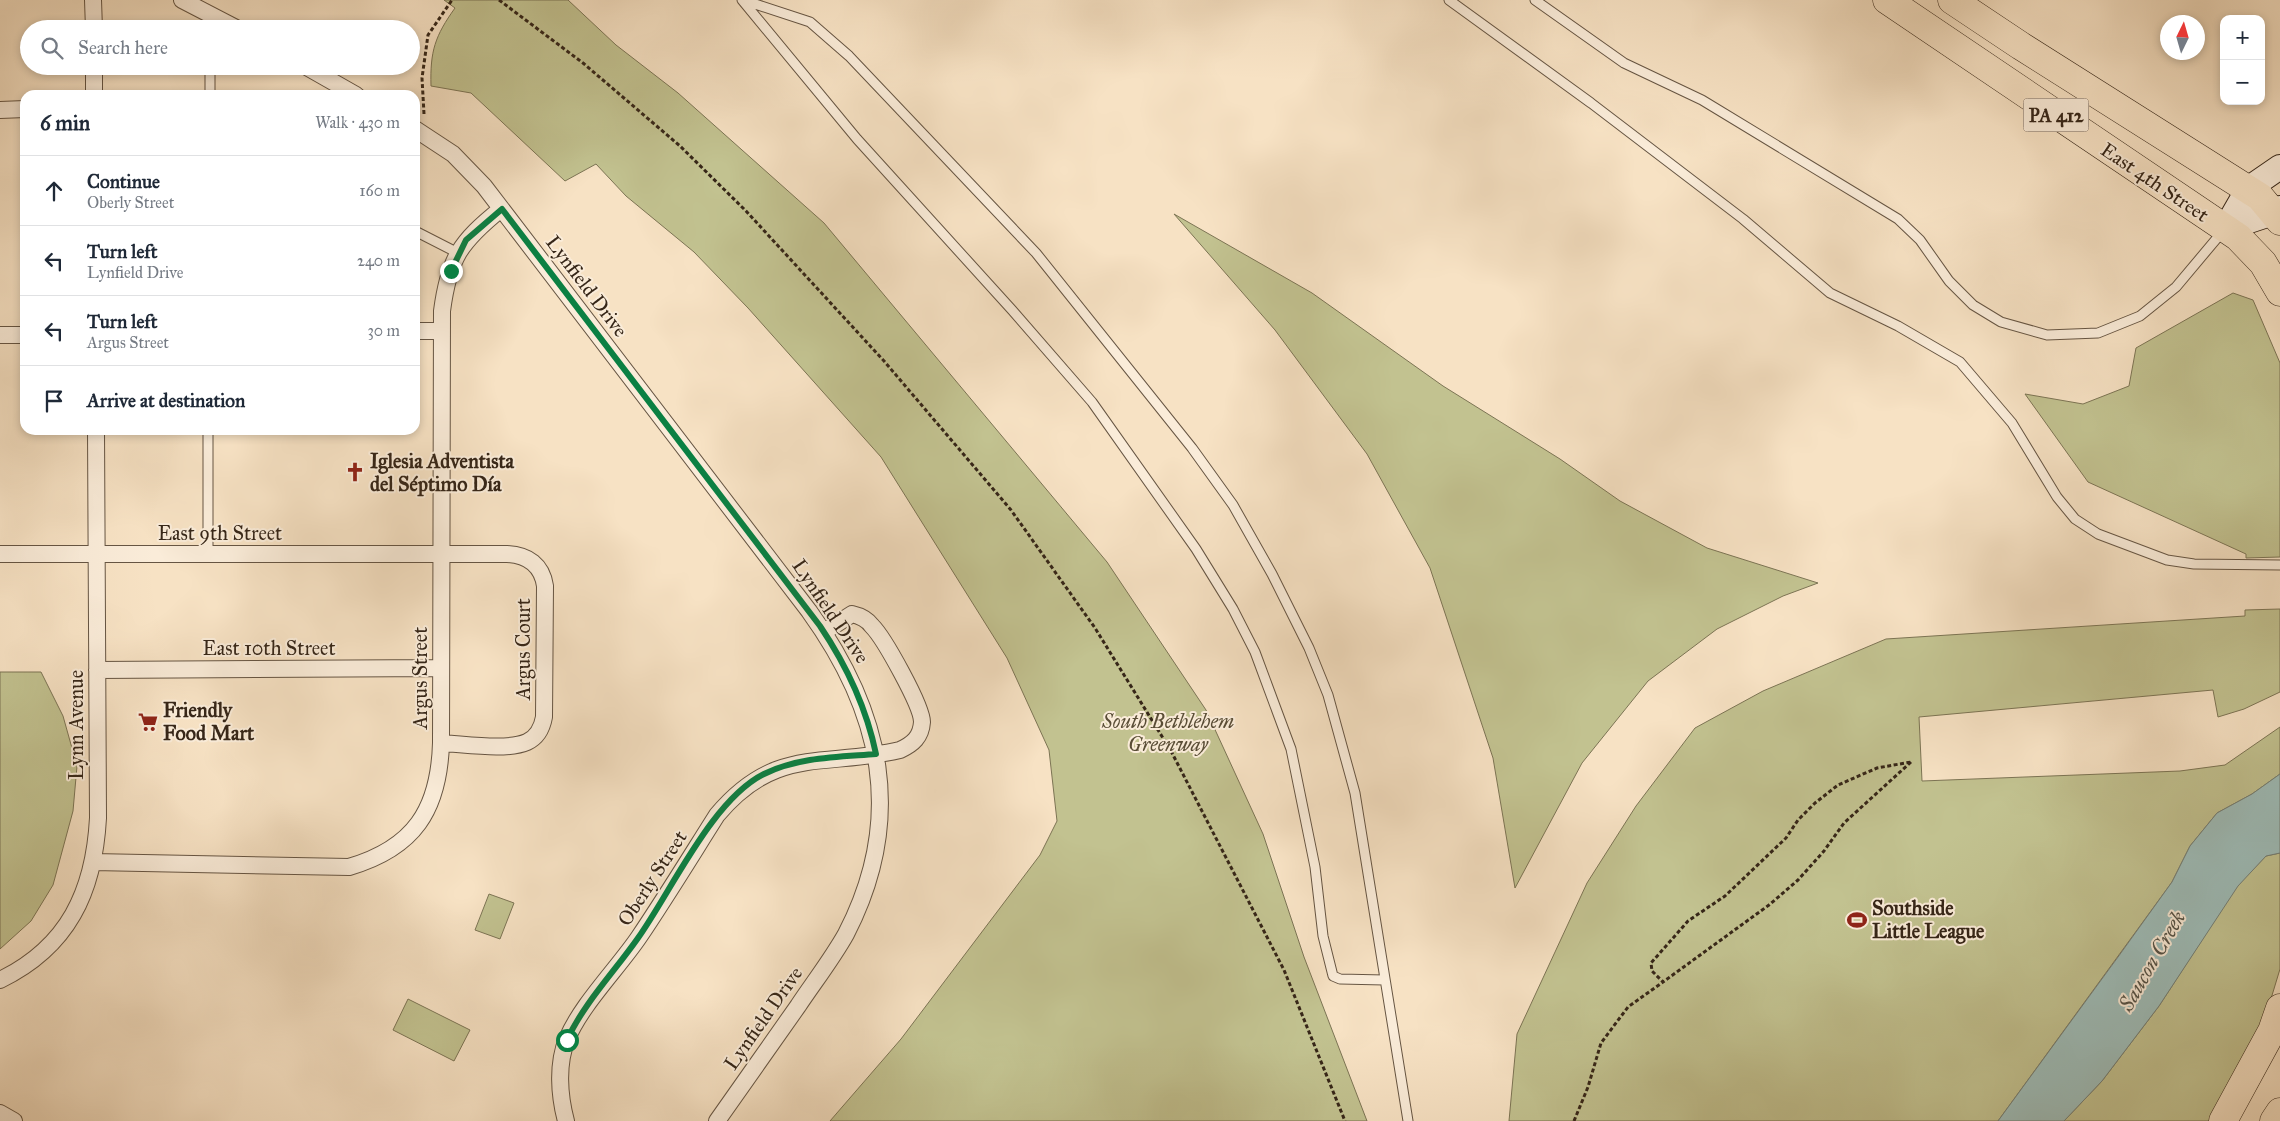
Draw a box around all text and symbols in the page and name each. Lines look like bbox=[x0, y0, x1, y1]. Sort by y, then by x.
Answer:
north arrow bbox=[2160, 15, 2205, 60]
map controls bbox=[2220, 15, 2265, 105]
button: + bbox=[2220, 15, 2265, 60]
search box bbox=[20, 20, 420, 75]
icon: search bbox=[38, 34, 66, 62]
text: Search here bbox=[78, 36, 168, 59]
button: − bbox=[2220, 60, 2265, 105]
road number: PA 412 bbox=[2024, 98, 2088, 132]
text: 6 min bbox=[40, 110, 90, 136]
text: Walk · 430 m bbox=[315, 113, 400, 132]
street label: East 4th Street bbox=[2097, 137, 2213, 227]
text: Continue bbox=[87, 170, 160, 193]
icon: ahead bbox=[40, 177, 68, 205]
text: 160 m bbox=[359, 181, 400, 200]
text: Oberly Street bbox=[87, 193, 174, 212]
street label: Lynfield Drive bbox=[541, 231, 633, 341]
text: Turn left bbox=[87, 240, 157, 263]
icon: left bbox=[40, 247, 68, 275]
text: 240 m bbox=[357, 251, 400, 270]
route end bbox=[440, 260, 463, 283]
text: Lynfield Drive bbox=[87, 263, 183, 282]
text: Turn left bbox=[87, 310, 157, 333]
icon: left bbox=[40, 317, 68, 345]
text: 30 m bbox=[367, 321, 400, 340]
text: Argus Street bbox=[87, 333, 169, 352]
icon: arrive bbox=[40, 387, 68, 415]
text: Arrive at destination bbox=[87, 389, 245, 412]
place label: Iglesia Adventista del Séptimo Día bbox=[370, 449, 515, 497]
church icon: Iglesia Adventista del Séptimo Día bbox=[344, 461, 366, 483]
street label: East 9th Street bbox=[158, 521, 282, 545]
street label: Lynfield Drive bbox=[787, 554, 875, 668]
street label: Argus Court bbox=[511, 598, 536, 701]
street label: Argus Street bbox=[408, 627, 433, 730]
street label: East 10th Street bbox=[202, 636, 336, 660]
street label: Lynn Avenue bbox=[64, 670, 88, 780]
place label: Friendly Food Mart bbox=[163, 698, 255, 745]
park label: South Bethlehem Greenway bbox=[1101, 709, 1234, 756]
supermarket icon: Friendly Food Mart bbox=[137, 711, 159, 733]
street label: Oberly Street bbox=[612, 826, 692, 930]
place label: Southside Little League bbox=[1872, 896, 1985, 944]
water label: Saucon Creek bbox=[2112, 906, 2191, 1017]
sports icon: Southside Little League bbox=[1846, 909, 1868, 931]
street label: Lynfield Drive bbox=[719, 962, 807, 1074]
route start bbox=[556, 1029, 579, 1052]

